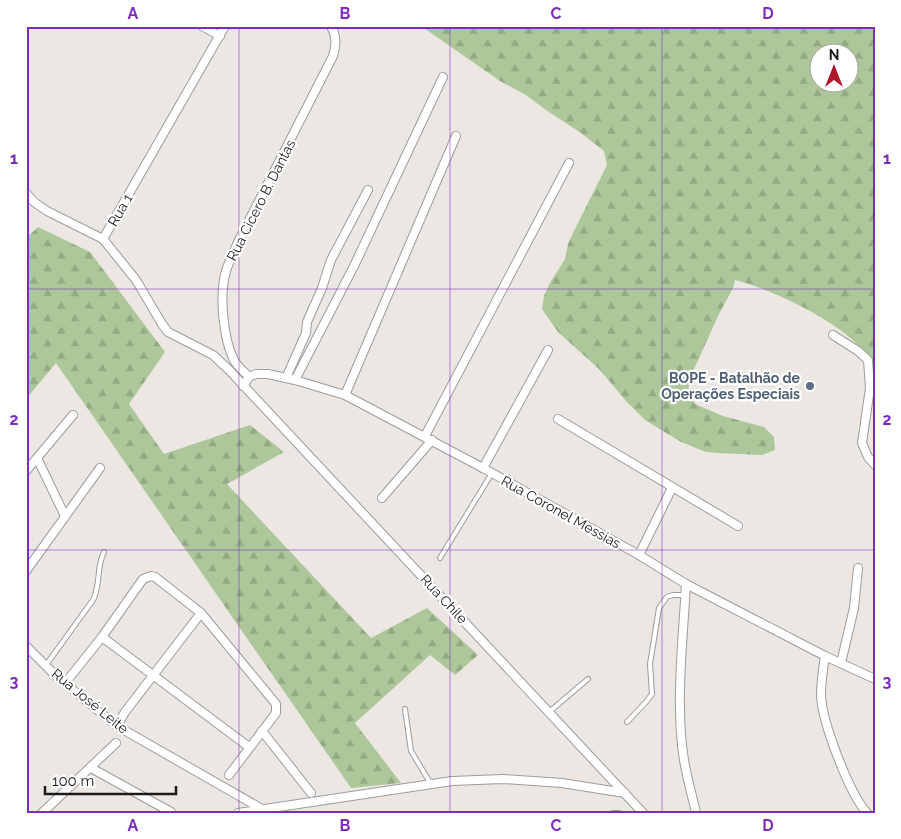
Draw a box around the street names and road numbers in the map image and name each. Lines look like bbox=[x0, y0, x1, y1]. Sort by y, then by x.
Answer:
street label: Rua Cicero B. Dantas bbox=[223, 136, 299, 263]
street label: Rua 1 bbox=[104, 191, 136, 229]
street label: Rua Coronel Messias bbox=[498, 472, 624, 552]
street label: Rua Chile bbox=[417, 571, 471, 627]
street label: Rua José Leite bbox=[49, 665, 131, 737]

